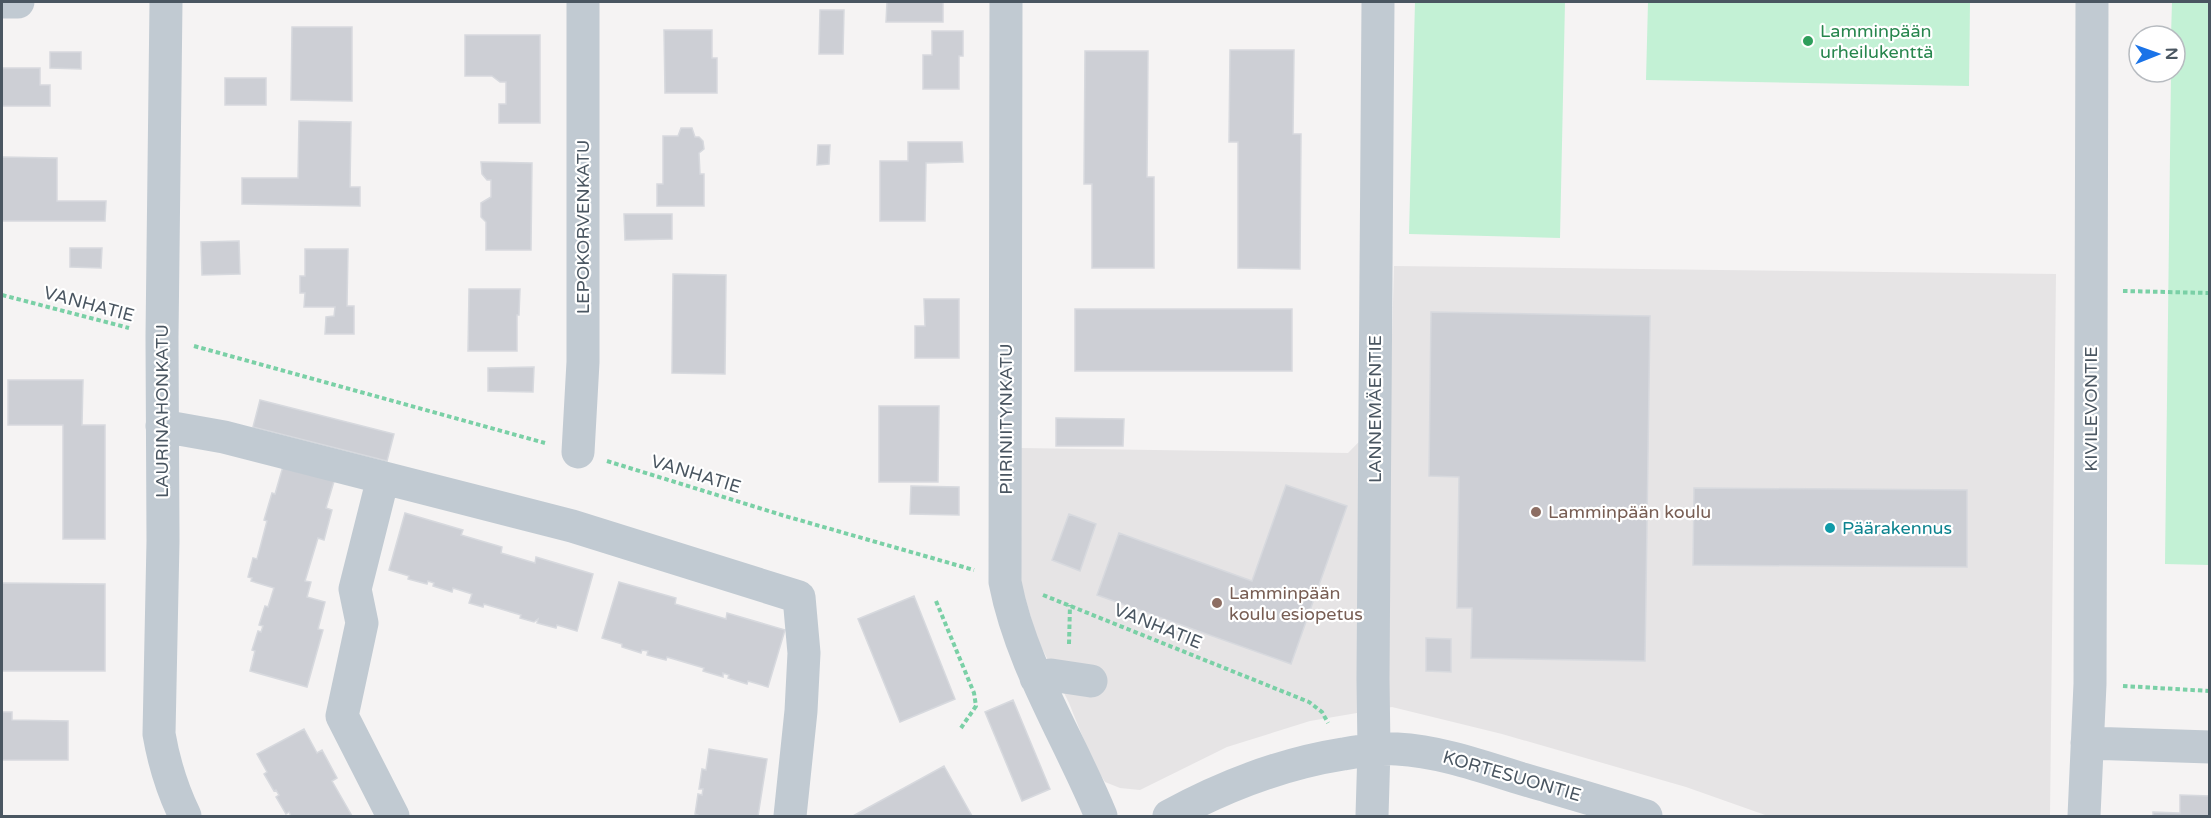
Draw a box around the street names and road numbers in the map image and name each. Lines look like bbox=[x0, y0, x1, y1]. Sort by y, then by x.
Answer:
street label: LEPOKORVENKATU bbox=[572, 140, 594, 314]
street label: VANHATIE bbox=[41, 281, 137, 327]
street label: LAURINAHONKATU bbox=[151, 324, 173, 498]
street label: LANNEMÄENTIE bbox=[1364, 335, 1386, 483]
street label: PIIRINIITYNKATU bbox=[995, 343, 1017, 495]
street label: KIVILEVONTIE bbox=[2080, 346, 2102, 472]
street label: VANHATIE bbox=[648, 450, 744, 498]
street label: VANHATIE bbox=[1111, 598, 1205, 654]
street label: KORTESUONTIE bbox=[1440, 746, 1584, 806]

